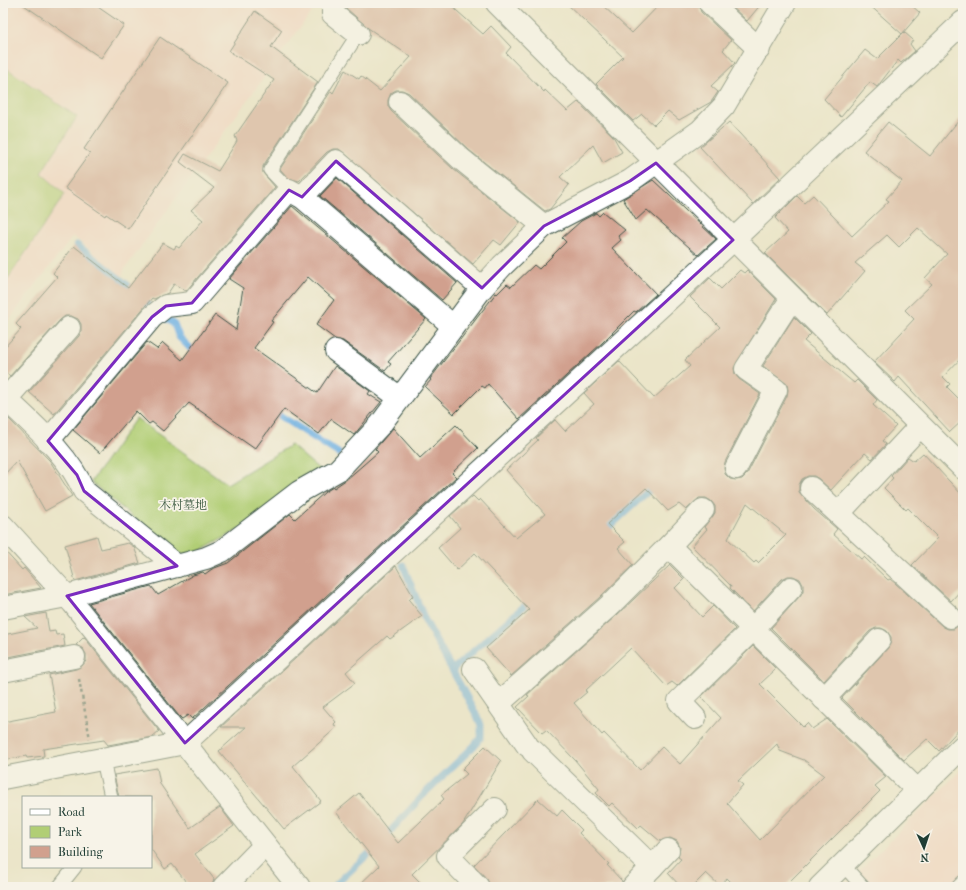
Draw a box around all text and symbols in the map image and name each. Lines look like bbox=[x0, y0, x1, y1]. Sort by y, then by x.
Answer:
park label: 木村墓地 bbox=[159, 498, 207, 512]
legend bbox=[22, 796, 152, 868]
text: Road bbox=[58, 805, 85, 819]
text: Park bbox=[58, 825, 83, 839]
north arrow bbox=[904, 828, 944, 868]
text: Building bbox=[58, 845, 103, 859]
text: N bbox=[919, 851, 929, 864]

